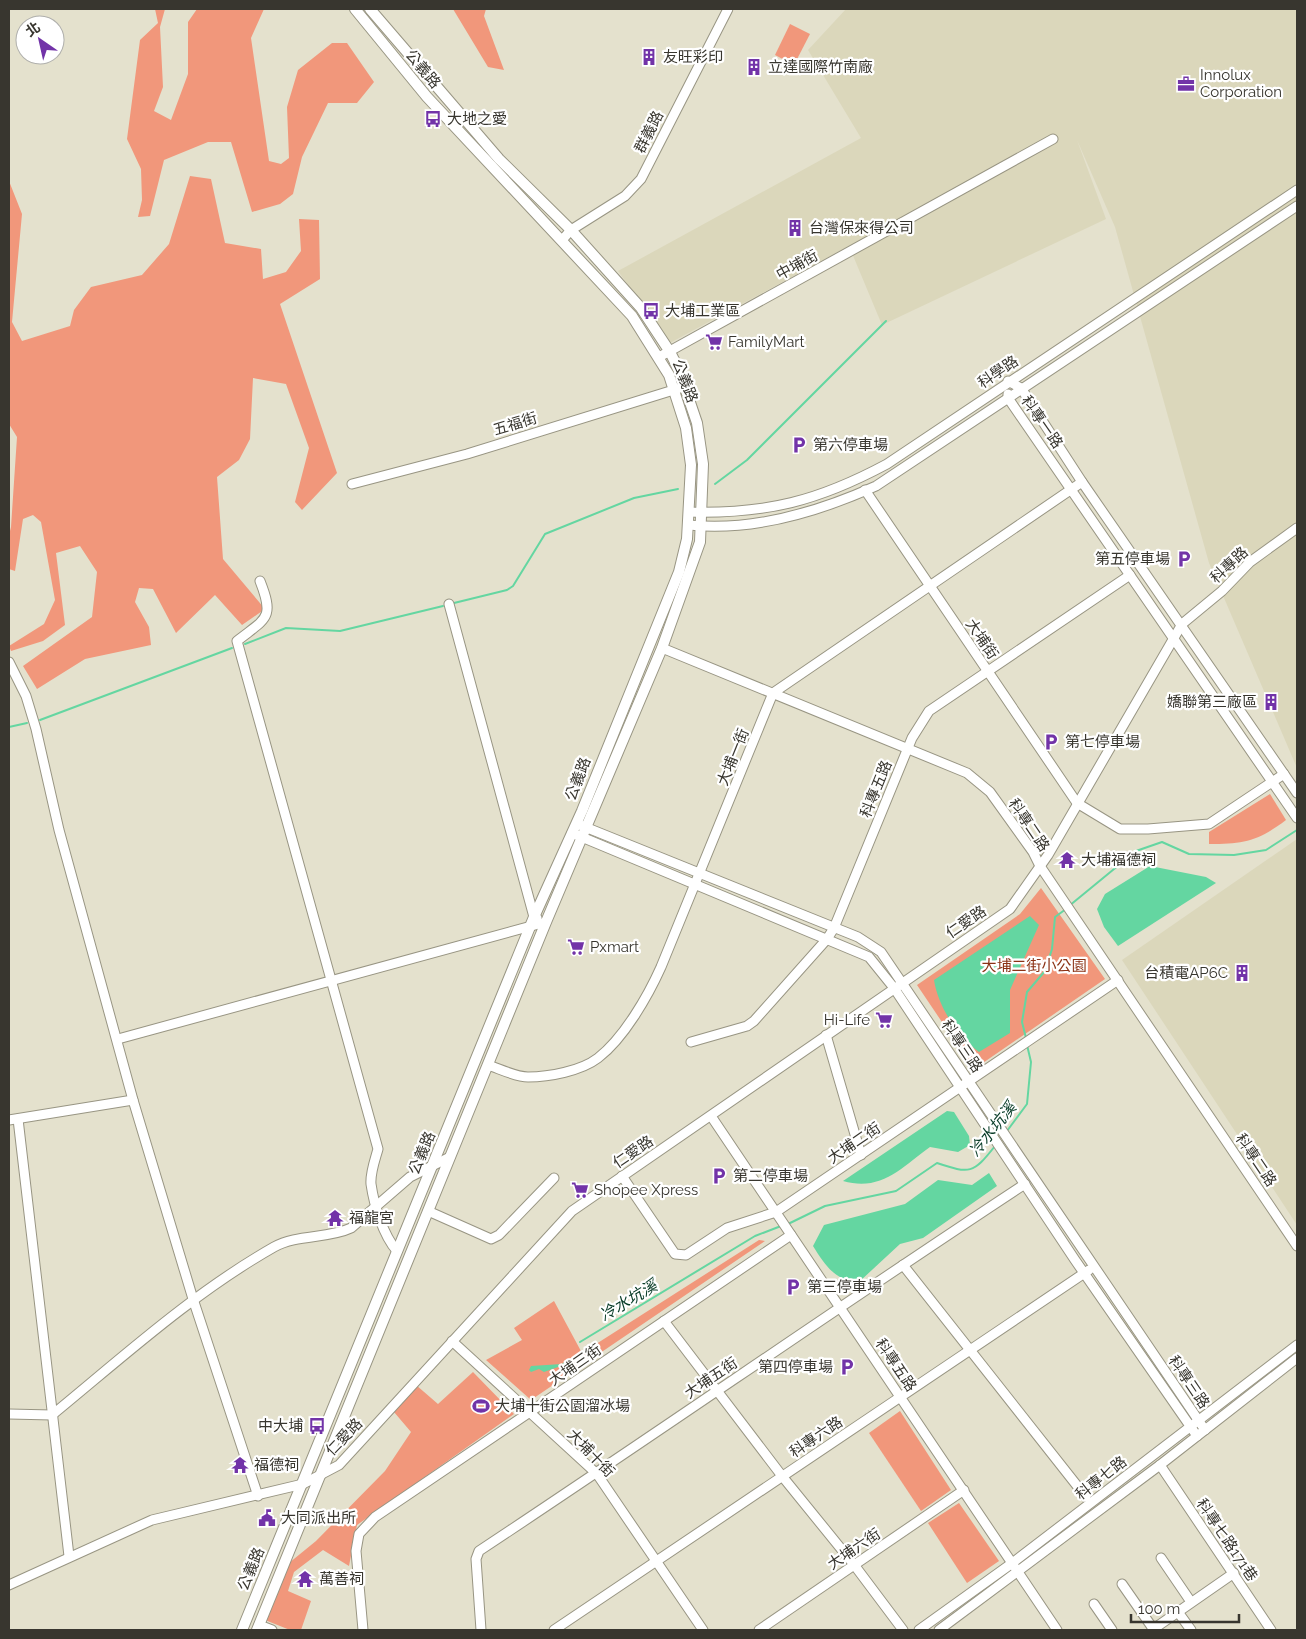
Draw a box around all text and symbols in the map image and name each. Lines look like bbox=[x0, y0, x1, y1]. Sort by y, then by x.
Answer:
north arrow bbox=[15, 15, 65, 65]
text: 北 bbox=[22, 19, 43, 40]
street label: 公義路 bbox=[402, 46, 444, 92]
building icon: 友旺彩印 bbox=[639, 47, 659, 67]
place label: 友旺彩印 bbox=[663, 48, 723, 66]
building icon: 立達國際竹南廠 bbox=[744, 57, 764, 77]
place label: 立達國際竹南廠 bbox=[768, 58, 873, 76]
place label: Innolux Corporation bbox=[1200, 66, 1282, 101]
office icon: Innolux Corporation bbox=[1176, 74, 1196, 94]
street label: 群義路 bbox=[631, 108, 667, 156]
bus stop icon: 大地之愛 bbox=[423, 109, 443, 129]
place label: 大地之愛 bbox=[447, 110, 507, 128]
building icon: 台灣保來得公司 bbox=[785, 218, 805, 238]
place label: 台灣保來得公司 bbox=[809, 219, 914, 237]
street label: 中埔街 bbox=[773, 246, 821, 284]
bus stop icon: 大埔工業區 bbox=[641, 301, 661, 321]
place label: 大埔工業區 bbox=[665, 302, 740, 320]
supermarket icon: FamilyMart bbox=[704, 332, 724, 352]
place label: FamilyMart bbox=[728, 333, 805, 351]
street label: 科學路 bbox=[974, 352, 1022, 392]
street label: 公義路 bbox=[669, 357, 701, 405]
street label: 科專一路 bbox=[1017, 392, 1067, 452]
street label: 五福街 bbox=[491, 409, 539, 439]
parking icon: 第六停車場 bbox=[789, 435, 809, 455]
place label: 第六停車場 bbox=[813, 436, 888, 454]
street label: 科專路 bbox=[1206, 543, 1252, 587]
parking icon: 第五停車場 bbox=[1174, 549, 1194, 569]
place label: 第五停車場 bbox=[1095, 550, 1170, 568]
street label: 大埔街 bbox=[962, 615, 1002, 663]
building icon: 嬌聯第三廠區 bbox=[1261, 692, 1281, 712]
place label: 嬌聯第三廠區 bbox=[1167, 693, 1257, 711]
street label: 大埔一街 bbox=[713, 726, 753, 788]
parking icon: 第七停車場 bbox=[1041, 732, 1061, 752]
place label: 第七停車場 bbox=[1065, 733, 1140, 751]
street label: 公義路 bbox=[562, 755, 594, 803]
street label: 科專五路 bbox=[856, 758, 896, 820]
street label: 科專二路 bbox=[1005, 795, 1053, 855]
temple icon: 大埔福德祠 bbox=[1057, 850, 1077, 870]
place label: 大埔福德祠 bbox=[1081, 851, 1156, 869]
street label: 仁愛路 bbox=[942, 902, 990, 942]
supermarket icon: Pxmart bbox=[566, 937, 586, 957]
place label: Pxmart bbox=[590, 938, 639, 956]
park label: 大埔二街小公園 bbox=[981, 957, 1087, 975]
building icon: 台積電AP6C bbox=[1232, 963, 1252, 983]
place label: 台積電AP6C bbox=[1144, 964, 1228, 982]
supermarket icon: Hi-Life bbox=[874, 1010, 894, 1030]
place label: Hi-Life bbox=[824, 1011, 870, 1029]
street label: 科專三路 bbox=[938, 1016, 986, 1076]
water label: 冷水坑溪 bbox=[965, 1097, 1021, 1160]
street label: 大埔二街 bbox=[824, 1119, 884, 1167]
street label: 公義路 bbox=[405, 1129, 439, 1177]
street label: 科專二路 bbox=[1232, 1130, 1280, 1190]
street label: 仁愛路 bbox=[609, 1132, 657, 1172]
parking icon: 第二停車場 bbox=[709, 1166, 729, 1186]
place label: 第二停車場 bbox=[733, 1167, 808, 1185]
supermarket icon: Shopee Xpress bbox=[570, 1180, 590, 1200]
place label: Shopee Xpress bbox=[594, 1181, 698, 1199]
temple icon: 福龍宮 bbox=[325, 1208, 345, 1228]
place label: 福龍宮 bbox=[349, 1209, 394, 1227]
water label: 冷水坑溪 bbox=[596, 1275, 662, 1325]
parking icon: 第三停車場 bbox=[783, 1277, 803, 1297]
place label: 第三停車場 bbox=[807, 1278, 882, 1296]
street label: 科專五路 bbox=[872, 1335, 920, 1395]
street label: 大埔三街 bbox=[545, 1340, 605, 1390]
street label: 科專三路 bbox=[1165, 1352, 1213, 1412]
street label: 大埔五街 bbox=[681, 1354, 741, 1402]
parking icon: 第四停車場 bbox=[837, 1357, 857, 1377]
place label: 第四停車場 bbox=[758, 1358, 833, 1376]
sports icon: 大埔十街公園溜冰場 bbox=[471, 1396, 491, 1416]
place label: 大埔十街公園溜冰場 bbox=[495, 1397, 630, 1415]
street label: 科專六路 bbox=[786, 1413, 846, 1461]
street label: 仁愛路 bbox=[322, 1415, 366, 1459]
bus stop icon: 中大埔 bbox=[307, 1416, 327, 1436]
place label: 中大埔 bbox=[258, 1417, 303, 1435]
street label: 大埔十街 bbox=[564, 1425, 618, 1481]
street label: 科專七路 bbox=[1072, 1452, 1130, 1504]
temple icon: 福德祠 bbox=[230, 1455, 250, 1475]
place label: 福德祠 bbox=[254, 1456, 299, 1474]
street label: 科專七路171巷 bbox=[1193, 1495, 1261, 1585]
public building icon: 大同派出所 bbox=[257, 1508, 277, 1528]
place label: 大同派出所 bbox=[281, 1509, 356, 1527]
street label: 大埔六街 bbox=[824, 1525, 884, 1573]
street label: 公義路 bbox=[234, 1545, 268, 1593]
temple icon: 萬善祠 bbox=[295, 1569, 315, 1589]
place label: 萬善祠 bbox=[319, 1570, 364, 1588]
scale bar bbox=[1131, 1592, 1238, 1624]
text: 100 m bbox=[1138, 1600, 1180, 1618]

